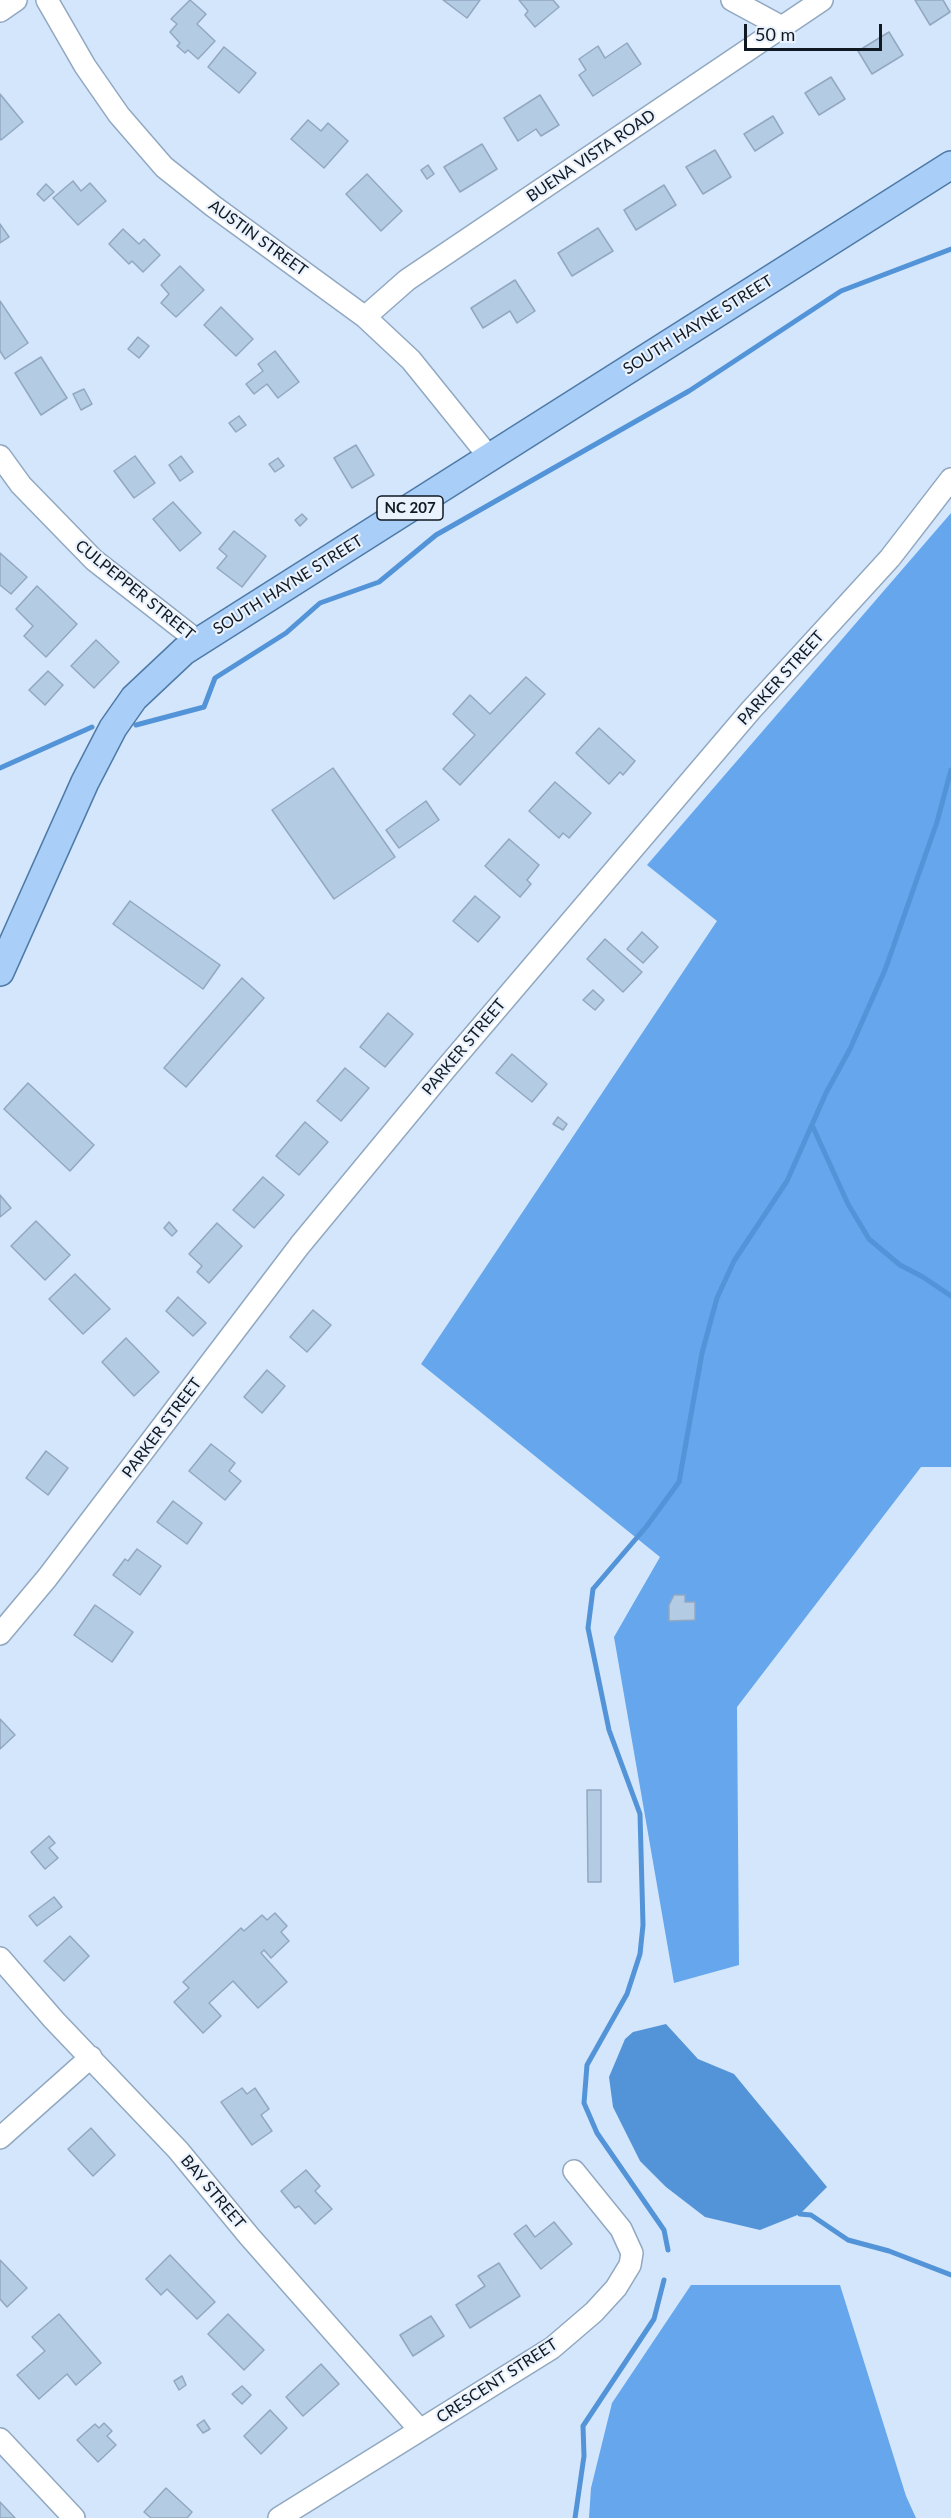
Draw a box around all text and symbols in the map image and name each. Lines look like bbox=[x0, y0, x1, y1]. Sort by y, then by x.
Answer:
scale bar bbox=[747, 12, 885, 50]
text: 50 m bbox=[755, 23, 795, 45]
street label: BUENA VISTA ROAD bbox=[523, 106, 659, 206]
street label: AUSTIN STREET bbox=[205, 196, 311, 280]
street label: SOUTH HAYNE STREET bbox=[620, 271, 776, 379]
road number: NC 207 bbox=[377, 496, 443, 520]
street label: SOUTH HAYNE STREET bbox=[210, 531, 366, 639]
street label: CULPEPPER STREET bbox=[71, 536, 199, 644]
street label: PARKER STREET bbox=[734, 627, 828, 729]
street label: PARKER STREET bbox=[418, 995, 510, 1099]
street label: PARKER STREET bbox=[118, 1374, 206, 1482]
street label: BAY STREET bbox=[177, 2151, 249, 2233]
street label: CRESCENT STREET bbox=[433, 2335, 561, 2427]

